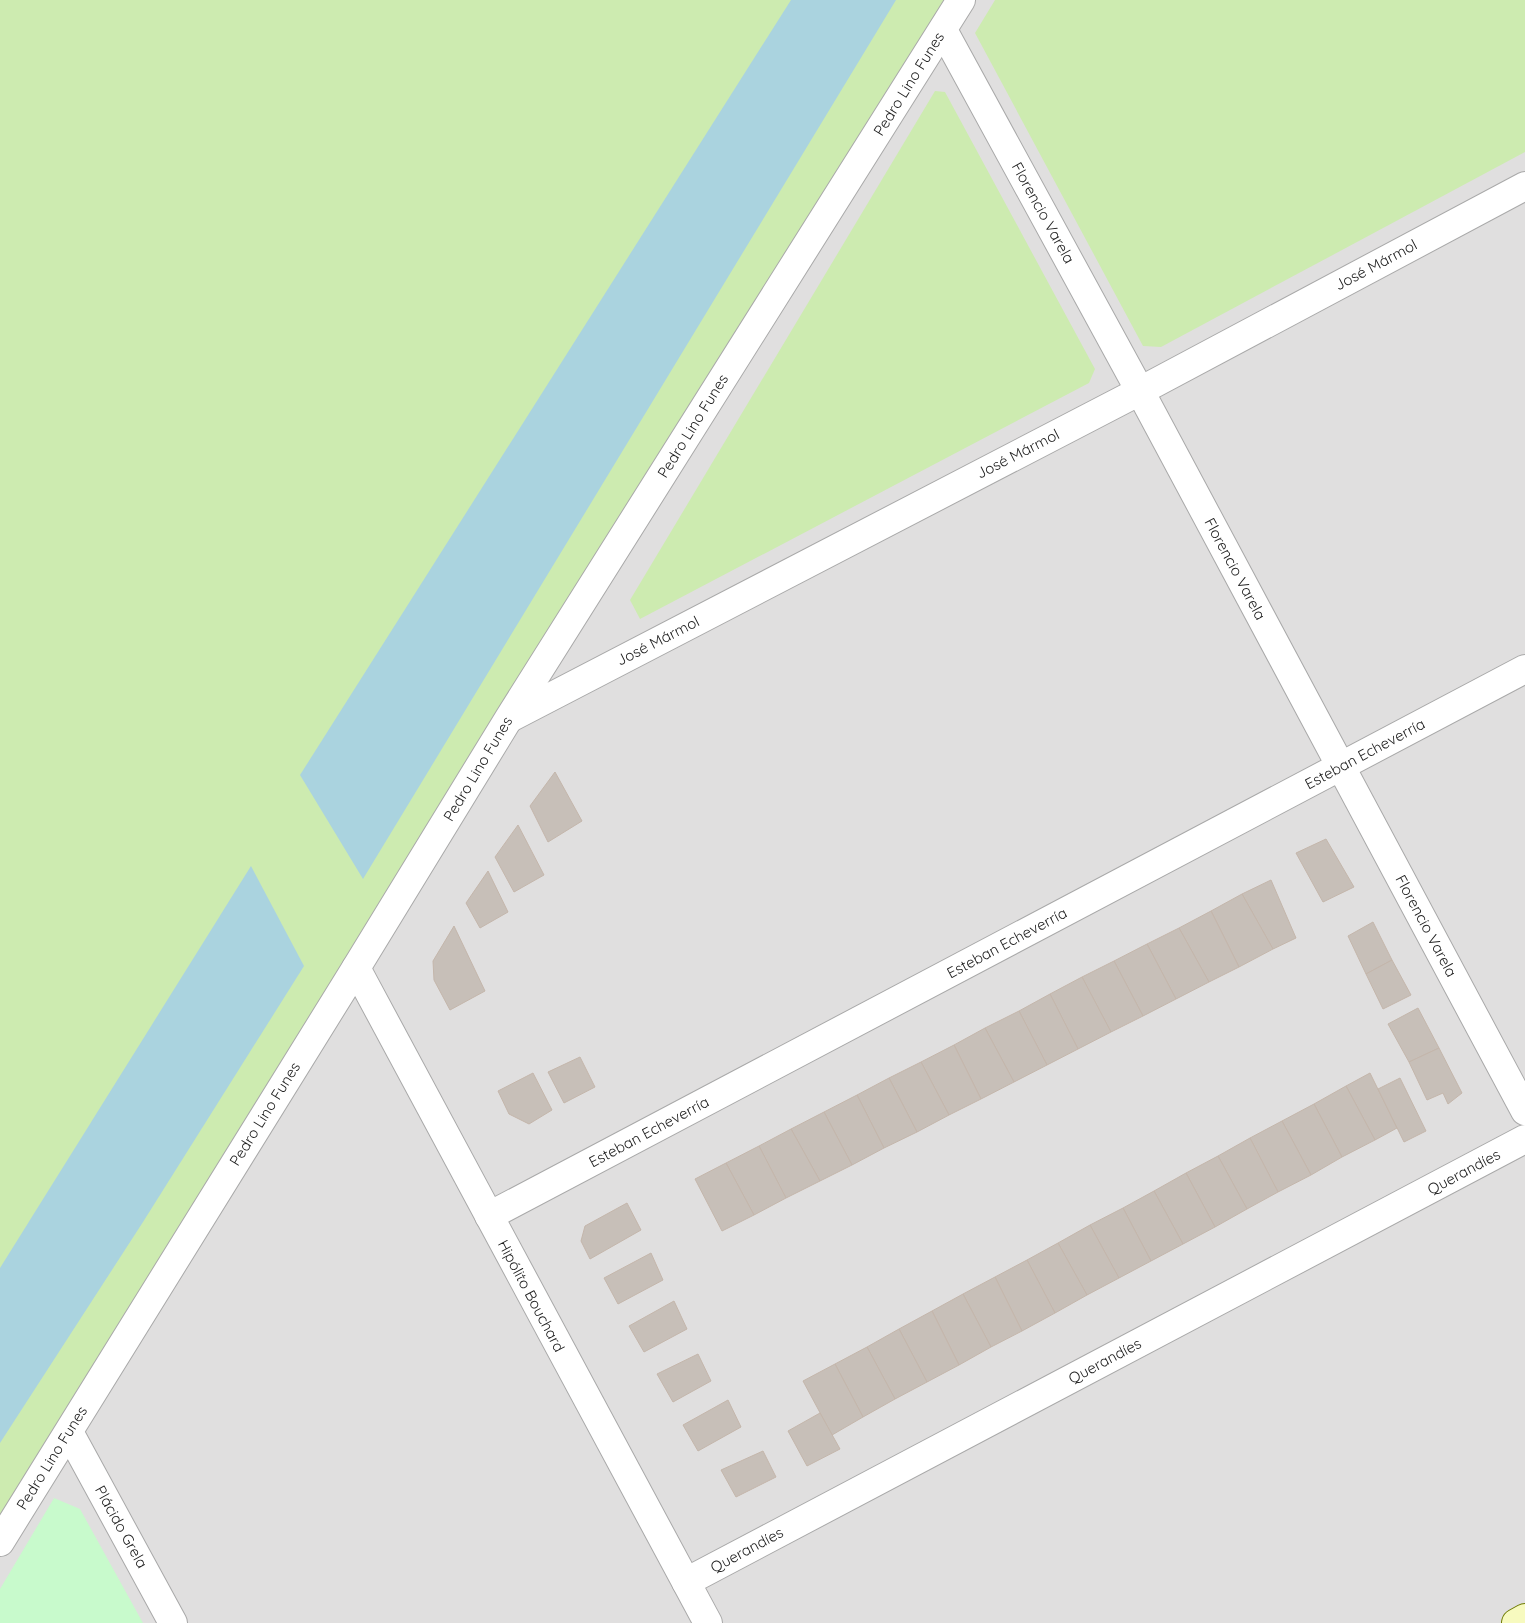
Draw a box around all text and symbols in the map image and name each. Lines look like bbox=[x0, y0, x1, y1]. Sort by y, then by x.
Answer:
street label: Pedro Lino Funes bbox=[869, 28, 948, 139]
street label: Florencio Varela bbox=[1008, 159, 1079, 267]
street label: José Mármol bbox=[1331, 235, 1420, 294]
street label: Pedro Lino Funes bbox=[653, 370, 732, 481]
street label: José Mármol bbox=[973, 424, 1063, 483]
street label: Florencio Varela bbox=[1201, 514, 1270, 623]
street label: José Mármol bbox=[613, 611, 703, 670]
street label: Pedro Lino Funes bbox=[439, 713, 516, 825]
street label: Esteban Echeverría bbox=[1301, 714, 1428, 793]
street label: Florencio Varela bbox=[1392, 871, 1461, 980]
street label: Esteban Echeverría bbox=[943, 903, 1070, 982]
street label: Pedro Lino Funes bbox=[225, 1058, 304, 1169]
street label: Esteban Echeverría bbox=[585, 1092, 712, 1171]
street label: Querandíes bbox=[1424, 1144, 1503, 1199]
street label: Hipólito Bouchard bbox=[494, 1236, 569, 1355]
street label: Querandíes bbox=[1065, 1333, 1144, 1388]
street label: Pedro Lino Funes bbox=[12, 1402, 91, 1513]
street label: Plácido Grela bbox=[91, 1482, 152, 1571]
street label: Querandíes bbox=[707, 1522, 786, 1577]

